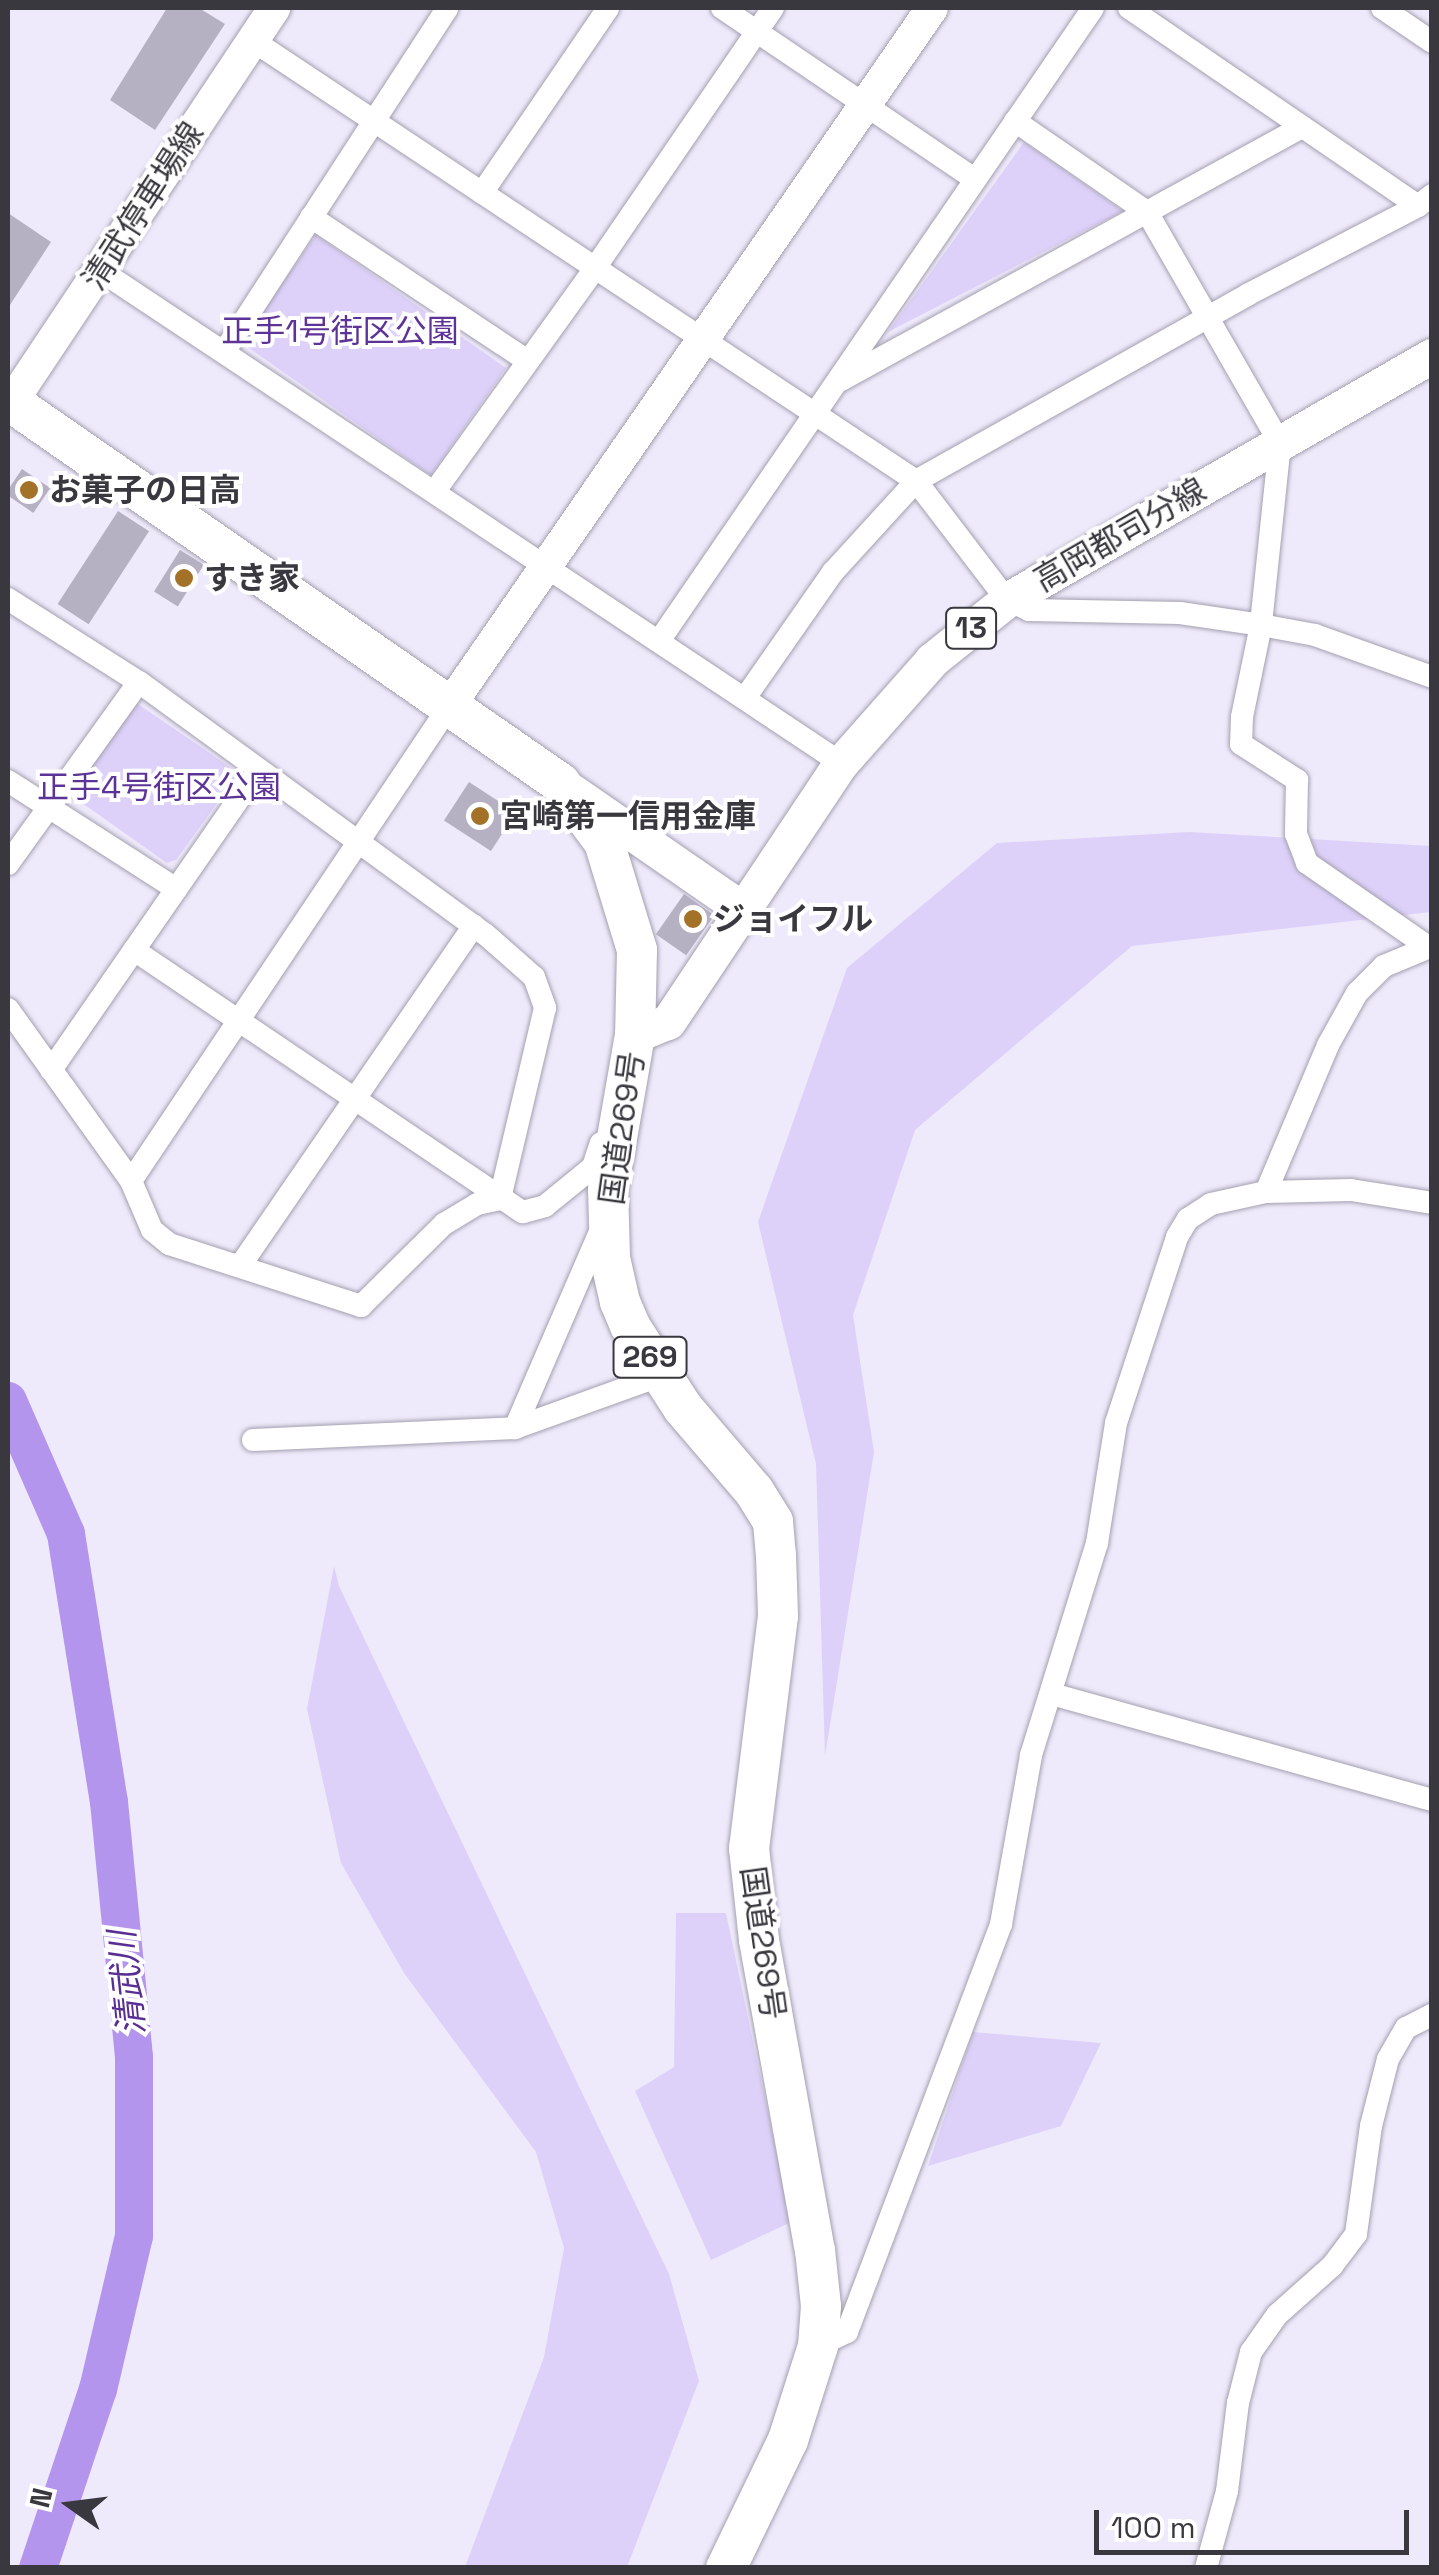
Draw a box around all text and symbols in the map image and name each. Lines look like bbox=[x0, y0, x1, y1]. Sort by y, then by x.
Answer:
street label: 清武停車場線 bbox=[75, 115, 211, 297]
park label: 正手1号街区公園 bbox=[221, 312, 459, 350]
street label: 高岡都司分線 bbox=[1027, 470, 1213, 600]
place label: お菓子の日高 bbox=[49, 471, 241, 509]
marker: お菓子の日高 bbox=[18, 479, 40, 501]
place label: すき家 bbox=[204, 559, 300, 597]
marker: すき家 bbox=[173, 567, 195, 589]
road number: 13 bbox=[944, 603, 998, 653]
park label: 正手4号街区公園 bbox=[37, 768, 281, 806]
place label: 宮崎第一信用金庫 bbox=[500, 797, 756, 835]
marker: 宮崎第一信用金庫 bbox=[469, 805, 491, 827]
place label: ジョイフル bbox=[713, 900, 873, 938]
marker: ジョイフル bbox=[682, 908, 704, 930]
street label: 国道269号 bbox=[592, 1049, 652, 1207]
road number: 269 bbox=[612, 1332, 688, 1382]
street label: 国道269号 bbox=[733, 1864, 793, 2022]
water label: 清武川 bbox=[101, 1929, 153, 2037]
north arrow bbox=[20, 2455, 120, 2555]
text: N bbox=[21, 2484, 61, 2511]
scale bar bbox=[1099, 2490, 1414, 2552]
text: 100 m bbox=[1111, 2508, 1196, 2547]

